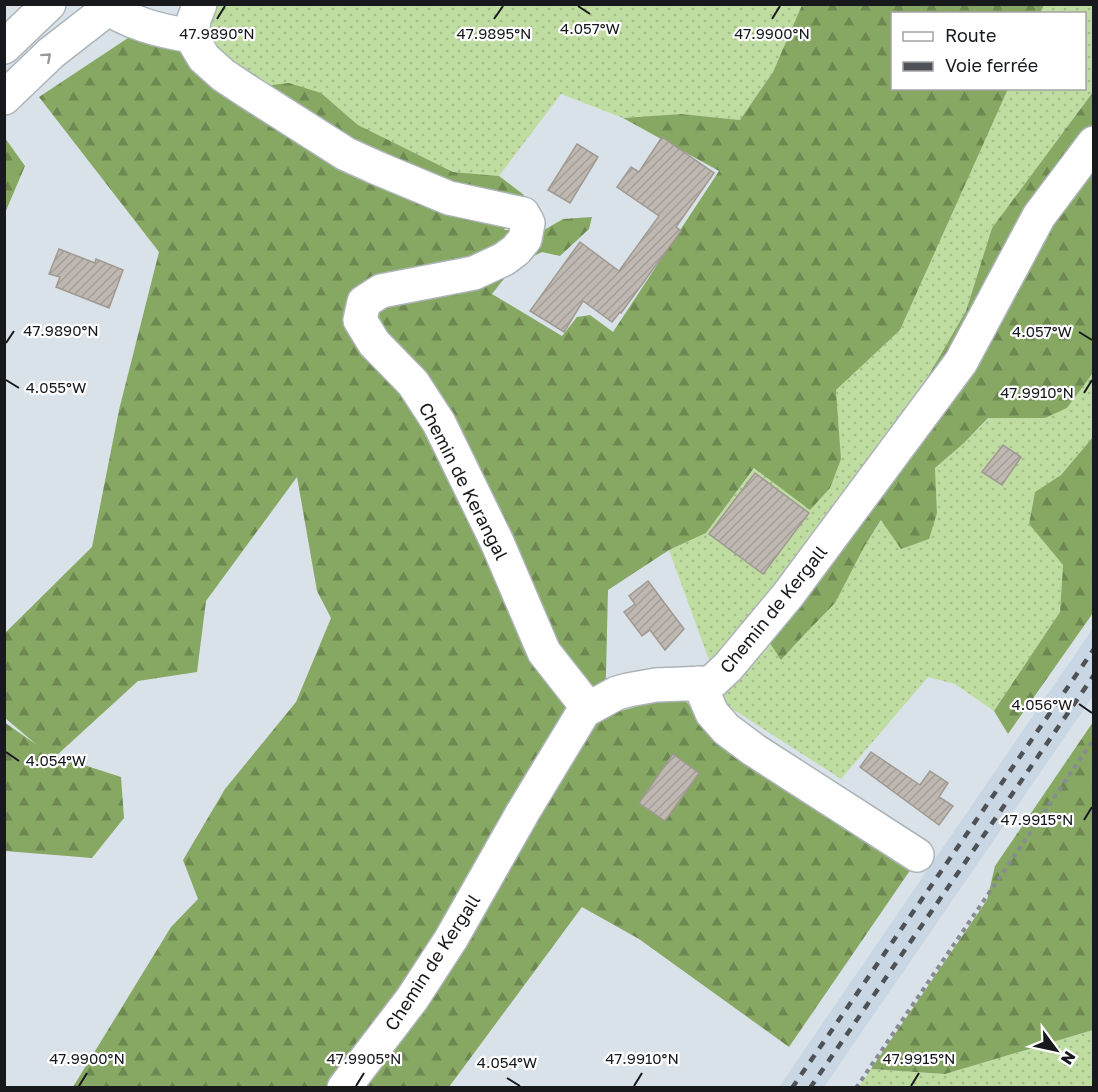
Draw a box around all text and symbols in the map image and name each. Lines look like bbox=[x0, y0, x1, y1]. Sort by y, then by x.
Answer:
legend bbox=[891, 12, 1086, 90]
text: 4.057°W bbox=[560, 19, 620, 37]
text: 47.9890°N bbox=[179, 24, 255, 42]
text: 47.9895°N bbox=[457, 24, 531, 42]
text: 47.9900°N bbox=[734, 24, 810, 42]
text: Route bbox=[945, 24, 996, 46]
one-way arrow bbox=[40, 53, 50, 64]
text: Voie ferrée bbox=[945, 54, 1038, 76]
text: 47.9890°N bbox=[23, 321, 99, 339]
text: 4.057°W bbox=[1012, 322, 1072, 340]
text: 4.055°W bbox=[26, 378, 86, 396]
text: 47.9910°N bbox=[1000, 383, 1074, 401]
street label: Chemin de Kerangal bbox=[415, 399, 513, 564]
street label: Chemin de Kergall bbox=[715, 540, 831, 677]
text: 4.056°W bbox=[1012, 695, 1072, 713]
text: 4.054°W bbox=[26, 751, 86, 769]
text: 47.9915°N bbox=[1001, 810, 1073, 828]
street label: Chemin de Kergall bbox=[380, 889, 484, 1034]
north arrow bbox=[1026, 1020, 1086, 1080]
text: N bbox=[1057, 1048, 1080, 1069]
text: 47.9900°N bbox=[49, 1049, 125, 1067]
text: 47.9905°N bbox=[326, 1049, 402, 1067]
text: 47.9910°N bbox=[605, 1049, 679, 1067]
text: 47.9915°N bbox=[883, 1049, 955, 1067]
text: 4.054°W bbox=[477, 1053, 537, 1071]

